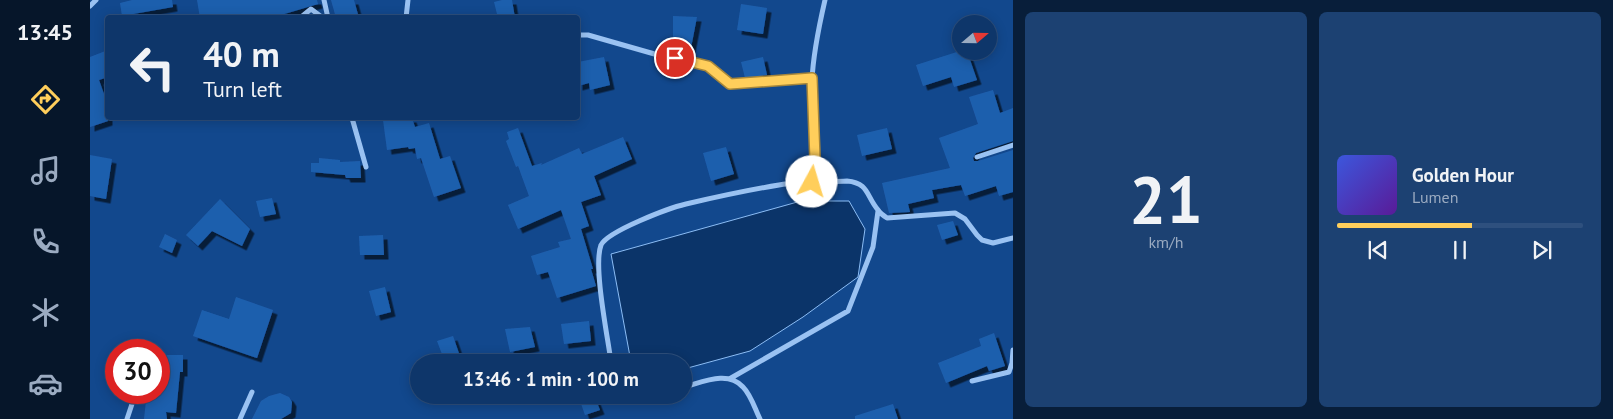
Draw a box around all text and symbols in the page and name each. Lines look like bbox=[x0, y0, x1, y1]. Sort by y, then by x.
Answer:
north arrow bbox=[952, 15, 998, 60]
map controls bbox=[952, 15, 997, 60]
text: 13:45 bbox=[17, 18, 73, 46]
text: 40 m bbox=[203, 31, 280, 77]
icon: left bbox=[120, 35, 185, 100]
pin bbox=[654, 37, 696, 79]
icon: arrive bbox=[661, 44, 689, 72]
text: Turn left bbox=[203, 75, 282, 103]
icon: directions bbox=[28, 82, 63, 117]
icon: music bbox=[28, 153, 63, 188]
position arrow bbox=[785, 155, 837, 207]
text: 21 bbox=[1129, 157, 1203, 241]
text: Golden Hour bbox=[1412, 163, 1514, 187]
text: Lumen bbox=[1412, 187, 1458, 207]
icon: phone bbox=[28, 224, 63, 259]
text: km/h bbox=[1148, 232, 1184, 252]
icon: previous bbox=[1364, 236, 1392, 264]
icon: pause bbox=[1446, 236, 1474, 264]
icon: next bbox=[1528, 236, 1556, 264]
icon: climate bbox=[28, 295, 63, 330]
speed limit sign: 30 bbox=[105, 339, 170, 404]
icon: car bbox=[28, 366, 63, 401]
text: 13:46 · 1 min · 100 m bbox=[463, 367, 639, 391]

